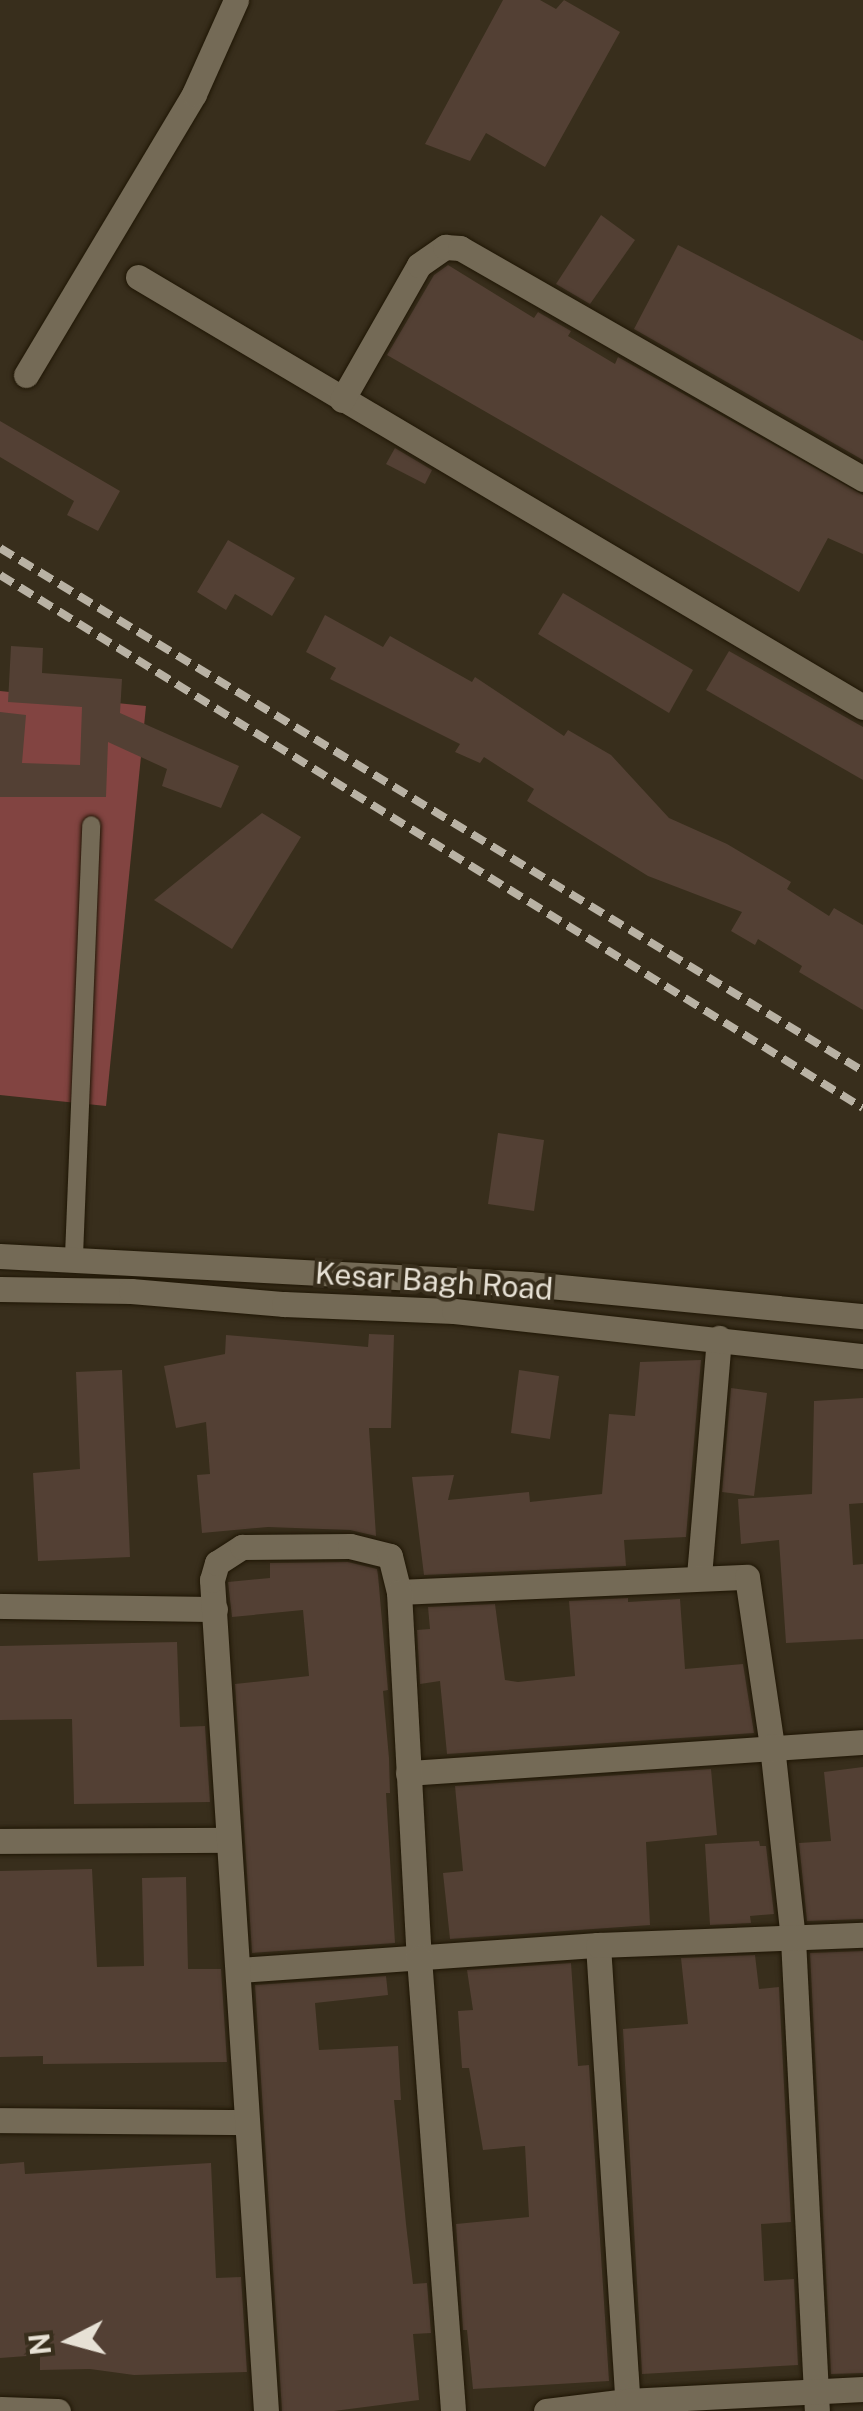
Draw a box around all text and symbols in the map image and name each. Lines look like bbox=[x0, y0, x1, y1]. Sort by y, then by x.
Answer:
street label: Kesar Bagh Road bbox=[314, 1255, 554, 1307]
north arrow bbox=[20, 2291, 120, 2391]
text: N bbox=[22, 2332, 57, 2357]

